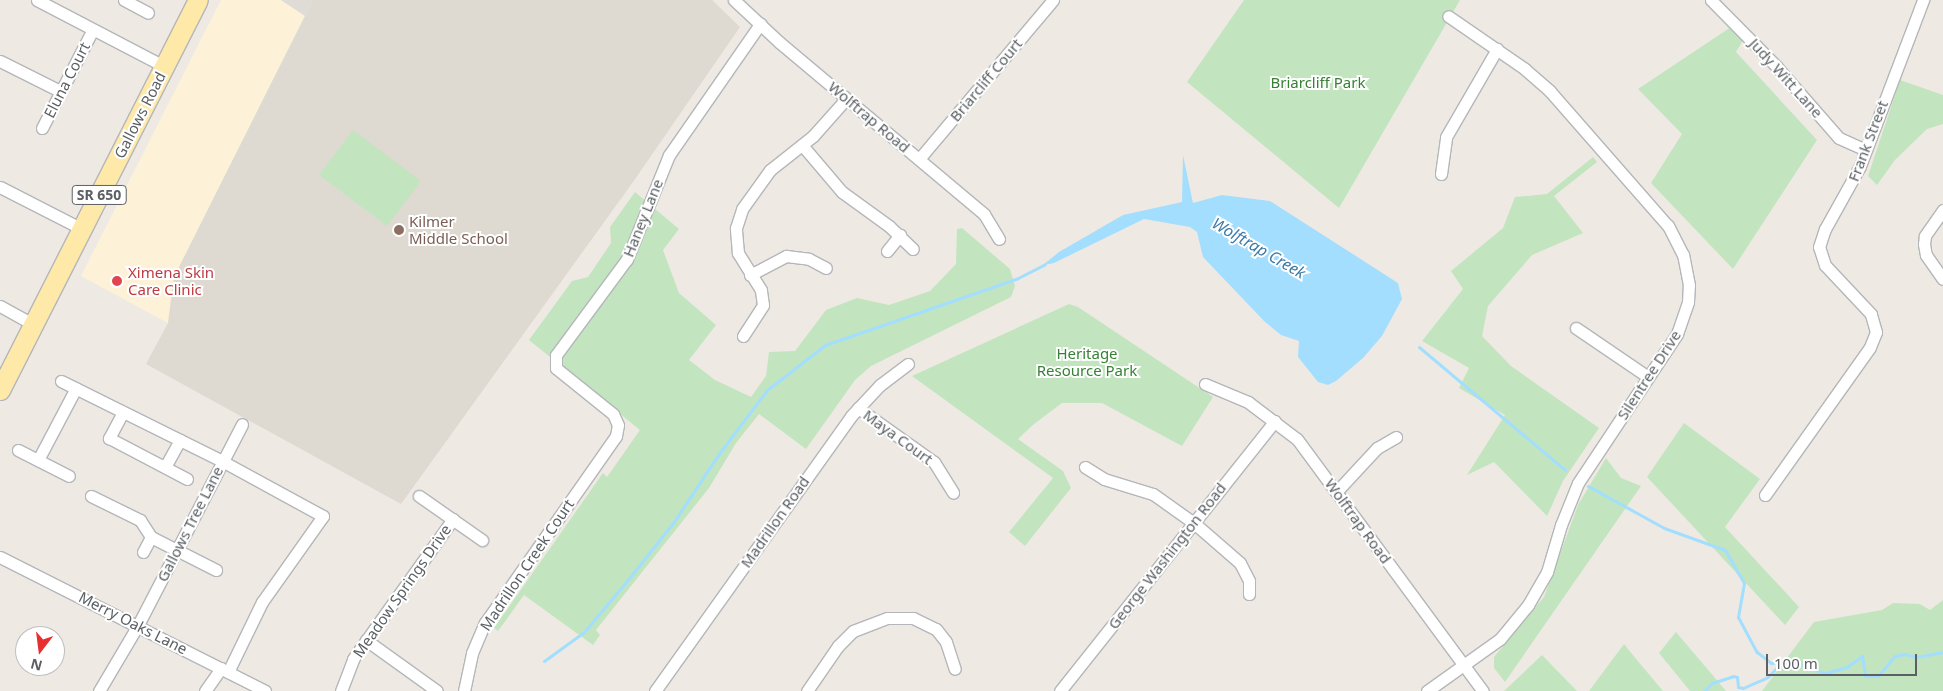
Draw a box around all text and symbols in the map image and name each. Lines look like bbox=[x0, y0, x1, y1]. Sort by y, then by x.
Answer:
street label: Briarcliff Court bbox=[946, 35, 1026, 125]
street label: Judy Witt Lane bbox=[1746, 35, 1826, 121]
street label: Eluna Court bbox=[40, 39, 94, 121]
street label: Gallows Road bbox=[110, 69, 170, 161]
park label: Briarcliff Park bbox=[1271, 74, 1365, 92]
street label: Wolftrap Road bbox=[825, 78, 913, 156]
street label: Frank Street bbox=[1844, 98, 1892, 184]
street label: Haney Lane bbox=[619, 176, 667, 260]
road number: SR 650 bbox=[72, 184, 126, 206]
place label: Kilmer Middle School bbox=[409, 212, 508, 247]
water label: Wolftrap Creek bbox=[1209, 213, 1309, 283]
marker: Kilmer Middle School bbox=[393, 224, 405, 236]
place label: Ximena Skin Care Clinic bbox=[128, 263, 214, 298]
marker: Ximena Skin Care Clinic bbox=[110, 274, 124, 288]
street label: Silentree Drive bbox=[1613, 327, 1685, 423]
park label: Heritage Resource Park bbox=[1037, 344, 1137, 379]
street label: Maya Court bbox=[860, 406, 936, 468]
street label: Gallows Tree Lane bbox=[153, 463, 227, 585]
street label: Madrillon Road bbox=[737, 473, 813, 571]
street label: Wolftrap Road bbox=[1321, 475, 1395, 567]
street label: George Washington Road bbox=[1104, 479, 1230, 633]
street label: Madrillon Creek Court bbox=[476, 496, 578, 634]
street label: Meadow Springs Drive bbox=[349, 521, 455, 661]
street label: Merry Oaks Lane bbox=[76, 588, 190, 658]
north arrow bbox=[15, 626, 65, 676]
scale bar bbox=[1768, 644, 1919, 676]
text: 100 m bbox=[1774, 653, 1818, 673]
text: N bbox=[28, 654, 44, 676]

